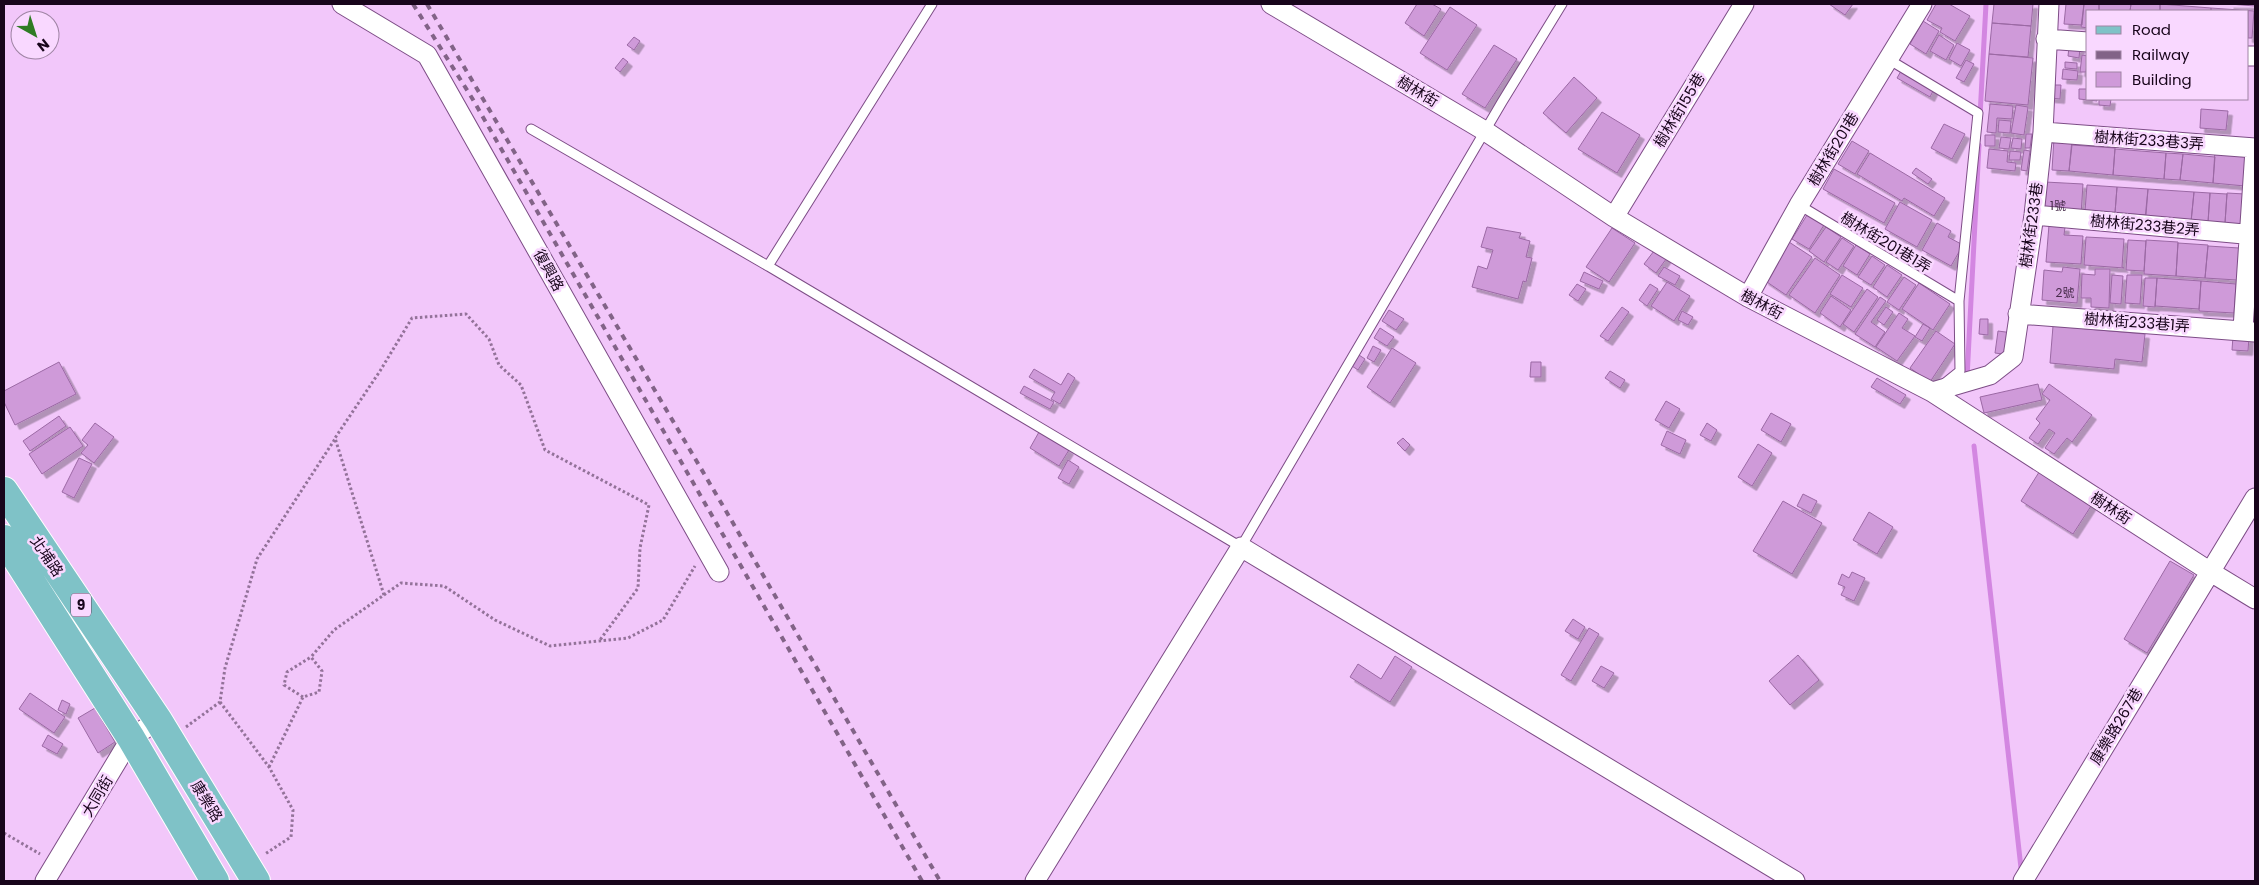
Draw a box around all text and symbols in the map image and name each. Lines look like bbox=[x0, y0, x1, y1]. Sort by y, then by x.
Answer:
north arrow bbox=[10, 10, 60, 60]
legend bbox=[2086, 10, 2249, 100]
text: Road bbox=[2132, 19, 2171, 40]
text: N bbox=[33, 34, 54, 56]
text: Railway bbox=[2132, 44, 2190, 65]
street label: 樹林街155巷 bbox=[1648, 69, 1710, 151]
text: Building bbox=[2132, 69, 2192, 90]
street label: 樹林街 bbox=[1393, 70, 1443, 112]
street label: 樹林街201巷 bbox=[1803, 108, 1863, 190]
street label: 樹林街233巷3弄 bbox=[2093, 126, 2205, 154]
street label: 樹林街233巷 bbox=[2015, 181, 2047, 269]
house number: 1號 bbox=[2050, 197, 2066, 214]
street label: 樹林街201巷1弄 bbox=[1837, 207, 1935, 277]
street label: 樹林街233巷2弄 bbox=[2089, 210, 2201, 240]
street label: 復興路 bbox=[529, 245, 569, 295]
street label: 樹林街 bbox=[1737, 284, 1787, 324]
house number: 2號 bbox=[2056, 284, 2074, 301]
street label: 樹林街233巷1弄 bbox=[2083, 308, 2191, 336]
street label: 樹林街 bbox=[2086, 487, 2136, 529]
street label: 北埔路 bbox=[26, 531, 68, 581]
road number: 9 bbox=[71, 594, 91, 616]
street label: 康樂路267巷 bbox=[2085, 684, 2147, 768]
street label: 大同街 bbox=[76, 771, 118, 821]
street label: 康樂路 bbox=[186, 776, 228, 826]

